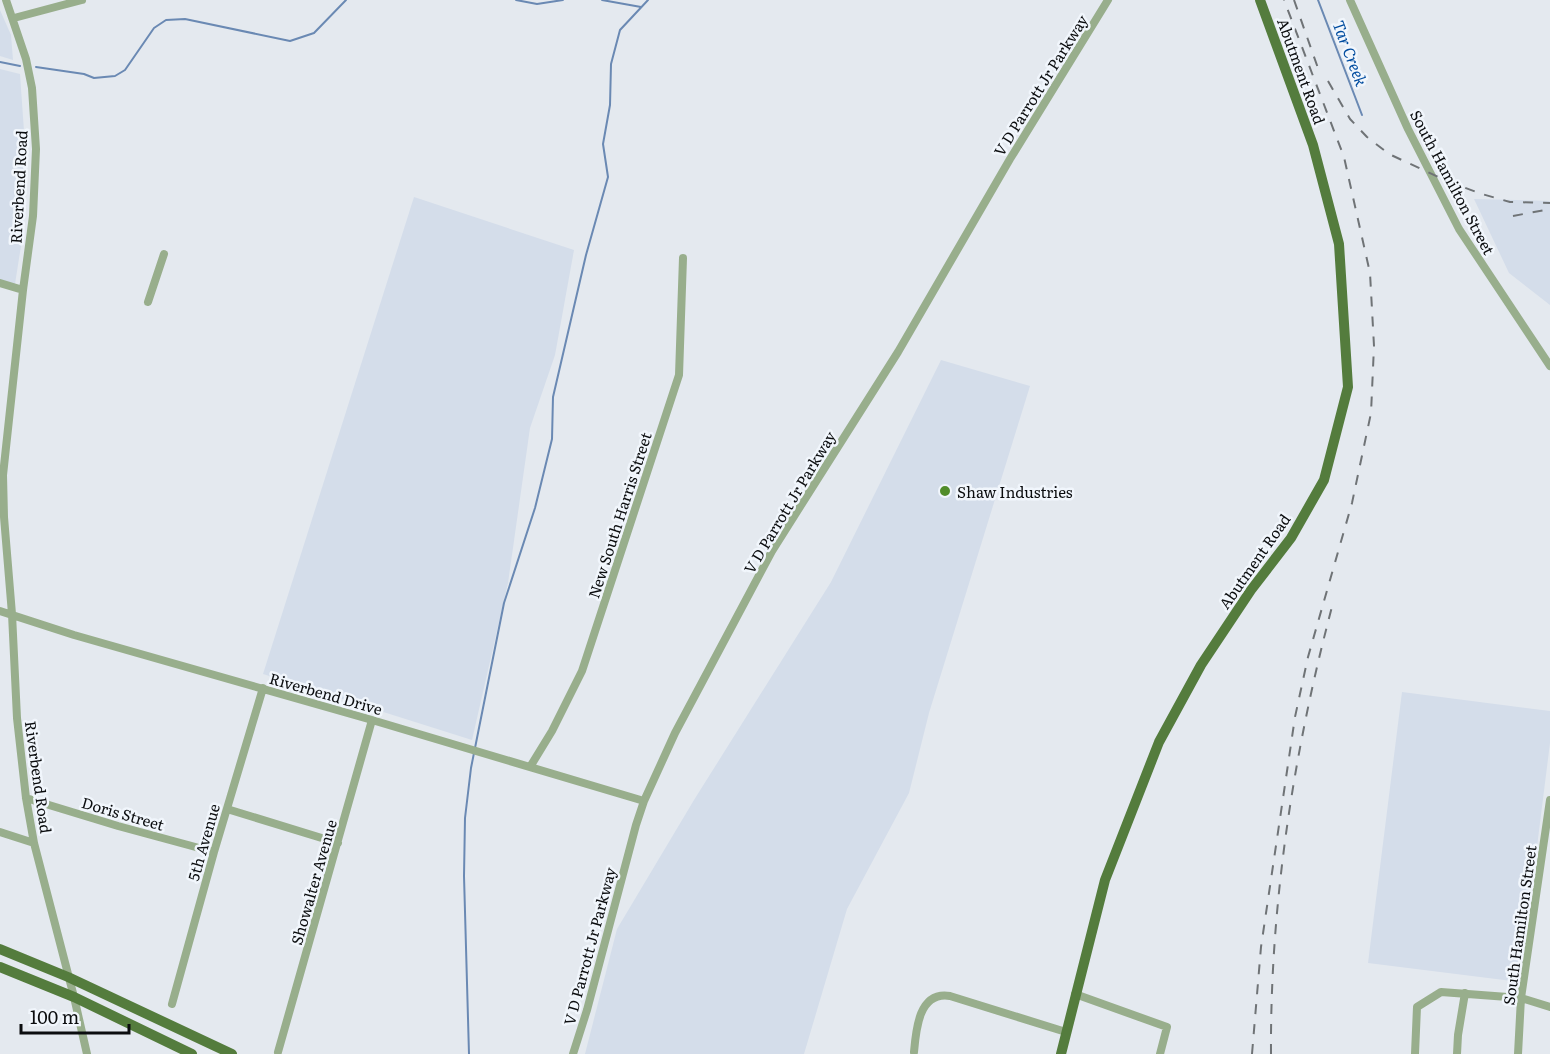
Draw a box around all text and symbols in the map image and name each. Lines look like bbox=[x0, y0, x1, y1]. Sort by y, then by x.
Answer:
street label: V D Parrott Jr Parkway bbox=[987, 10, 1093, 160]
street label: Abutment Road bbox=[1272, 15, 1332, 127]
water label: Tar Creek bbox=[1328, 17, 1375, 90]
street label: South Hamilton Street bbox=[1405, 105, 1501, 259]
street label: Riverbend Road bbox=[4, 130, 32, 244]
street label: V D Parrott Jr Parkway bbox=[737, 426, 841, 578]
street label: New South Harris Street bbox=[581, 429, 657, 601]
place label: Shaw Industries bbox=[957, 480, 1073, 503]
marker: Shaw Industries bbox=[938, 484, 952, 498]
street label: Abutment Road bbox=[1213, 509, 1295, 613]
street label: Riverbend Drive bbox=[267, 666, 385, 720]
street label: Riverbend Road bbox=[20, 719, 58, 835]
street label: Doris Street bbox=[79, 790, 167, 836]
street label: 5th Avenue bbox=[181, 801, 225, 883]
street label: Showalter Avenue bbox=[284, 816, 342, 947]
street label: South Hamilton Street bbox=[1496, 844, 1542, 1006]
street label: V D Parrott Jr Parkway bbox=[557, 864, 621, 1028]
scale bar bbox=[21, 997, 129, 1035]
text: 100 m bbox=[30, 1003, 79, 1030]

